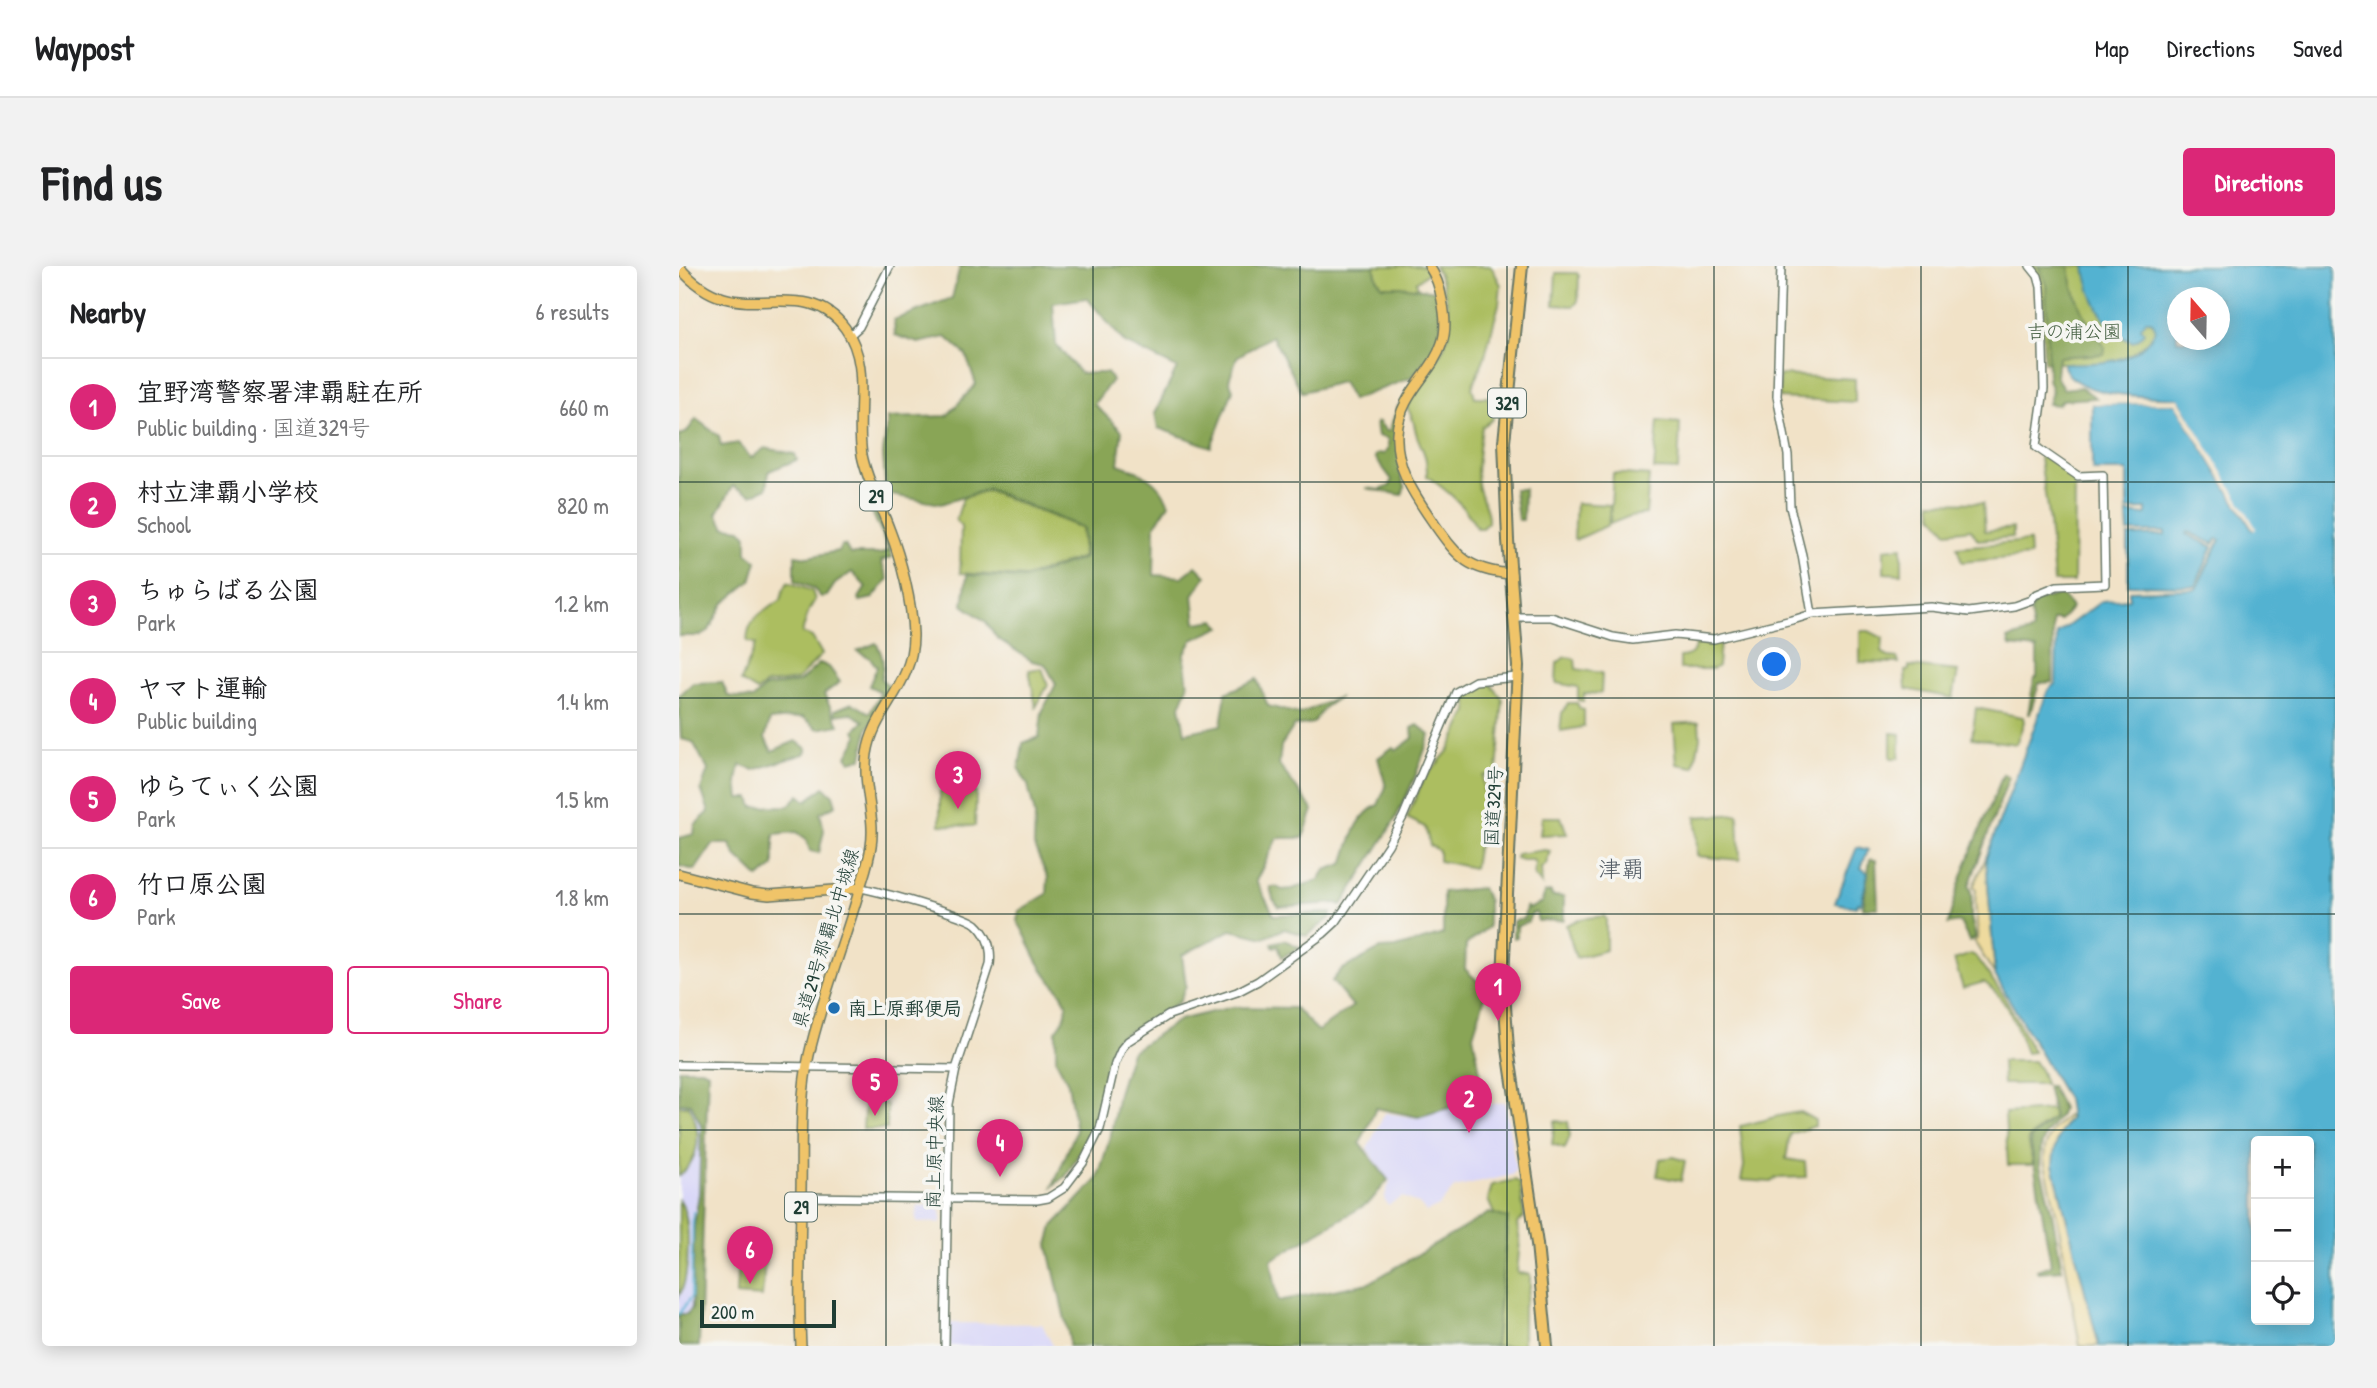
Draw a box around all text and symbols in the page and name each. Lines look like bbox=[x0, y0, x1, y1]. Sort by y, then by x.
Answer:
text: Waypost bbox=[35, 26, 134, 70]
text: Map bbox=[2095, 32, 2129, 64]
text: Directions bbox=[2167, 32, 2255, 64]
text: Saved bbox=[2293, 32, 2342, 64]
button: Directions bbox=[2183, 148, 2335, 216]
text: Find us bbox=[42, 149, 162, 215]
north arrow bbox=[2167, 287, 2230, 350]
text: Nearby bbox=[70, 292, 146, 332]
text: 6 results bbox=[536, 296, 609, 327]
park label: 吉の浦公園 bbox=[2026, 318, 2122, 344]
text: 宜野湾警察署津覇駐在所 bbox=[137, 374, 423, 409]
road number: 329 bbox=[1488, 388, 1526, 418]
text: 1 bbox=[89, 392, 97, 423]
text: 660 m bbox=[559, 392, 609, 423]
text: Public building · 国道329号 bbox=[137, 412, 371, 443]
text: 村立津覇小学校 bbox=[137, 474, 319, 509]
road number: 29 bbox=[860, 481, 892, 510]
text: 2 bbox=[88, 490, 98, 521]
text: 820 m bbox=[557, 490, 609, 521]
text: School bbox=[137, 509, 191, 540]
text: ちゅらばる公園 bbox=[137, 572, 319, 607]
text: 3 bbox=[88, 588, 98, 619]
text: 1.2 km bbox=[554, 588, 609, 619]
text: Park bbox=[137, 607, 175, 638]
your location bbox=[1757, 647, 1791, 681]
text: ヤマト運輸 bbox=[137, 670, 267, 705]
text: 4 bbox=[89, 686, 97, 717]
text: 1.4 km bbox=[557, 686, 609, 717]
text: Public building bbox=[137, 705, 257, 736]
pin: 3 bbox=[935, 751, 981, 809]
street label: 国道329号 bbox=[1478, 765, 1508, 847]
text: ゆらてぃく公園 bbox=[137, 768, 319, 803]
text: 5 bbox=[88, 784, 98, 815]
text: 1.5 km bbox=[556, 784, 609, 815]
text: Park bbox=[137, 803, 175, 834]
street label: 県道29号那覇北中城線 bbox=[785, 845, 865, 1031]
district label: 津覇 bbox=[1598, 853, 1644, 884]
text: 竹口原公園 bbox=[137, 866, 267, 901]
text: 6 bbox=[88, 882, 98, 913]
text: 1.8 km bbox=[555, 882, 609, 913]
text: Park bbox=[137, 901, 175, 932]
pin: 1 bbox=[1475, 963, 1521, 1021]
button: Save bbox=[70, 966, 333, 1034]
button: Share bbox=[347, 966, 609, 1034]
place label: 南上原郵便局 bbox=[848, 995, 962, 1021]
marker: 南上原郵便局 bbox=[826, 1000, 842, 1016]
pin: 5 bbox=[852, 1058, 898, 1116]
pin: 2 bbox=[1446, 1075, 1492, 1133]
street label: 南上原中央線 bbox=[919, 1095, 949, 1209]
pin: 4 bbox=[977, 1119, 1023, 1177]
map controls bbox=[2251, 1136, 2314, 1325]
button: + bbox=[2251, 1136, 2314, 1199]
road number: 29 bbox=[785, 1192, 817, 1222]
button: − bbox=[2251, 1199, 2314, 1262]
pin: 6 bbox=[727, 1226, 773, 1284]
button: locate bbox=[2251, 1262, 2314, 1325]
scale bar bbox=[700, 1297, 837, 1329]
text: 200 m bbox=[711, 1299, 754, 1325]

